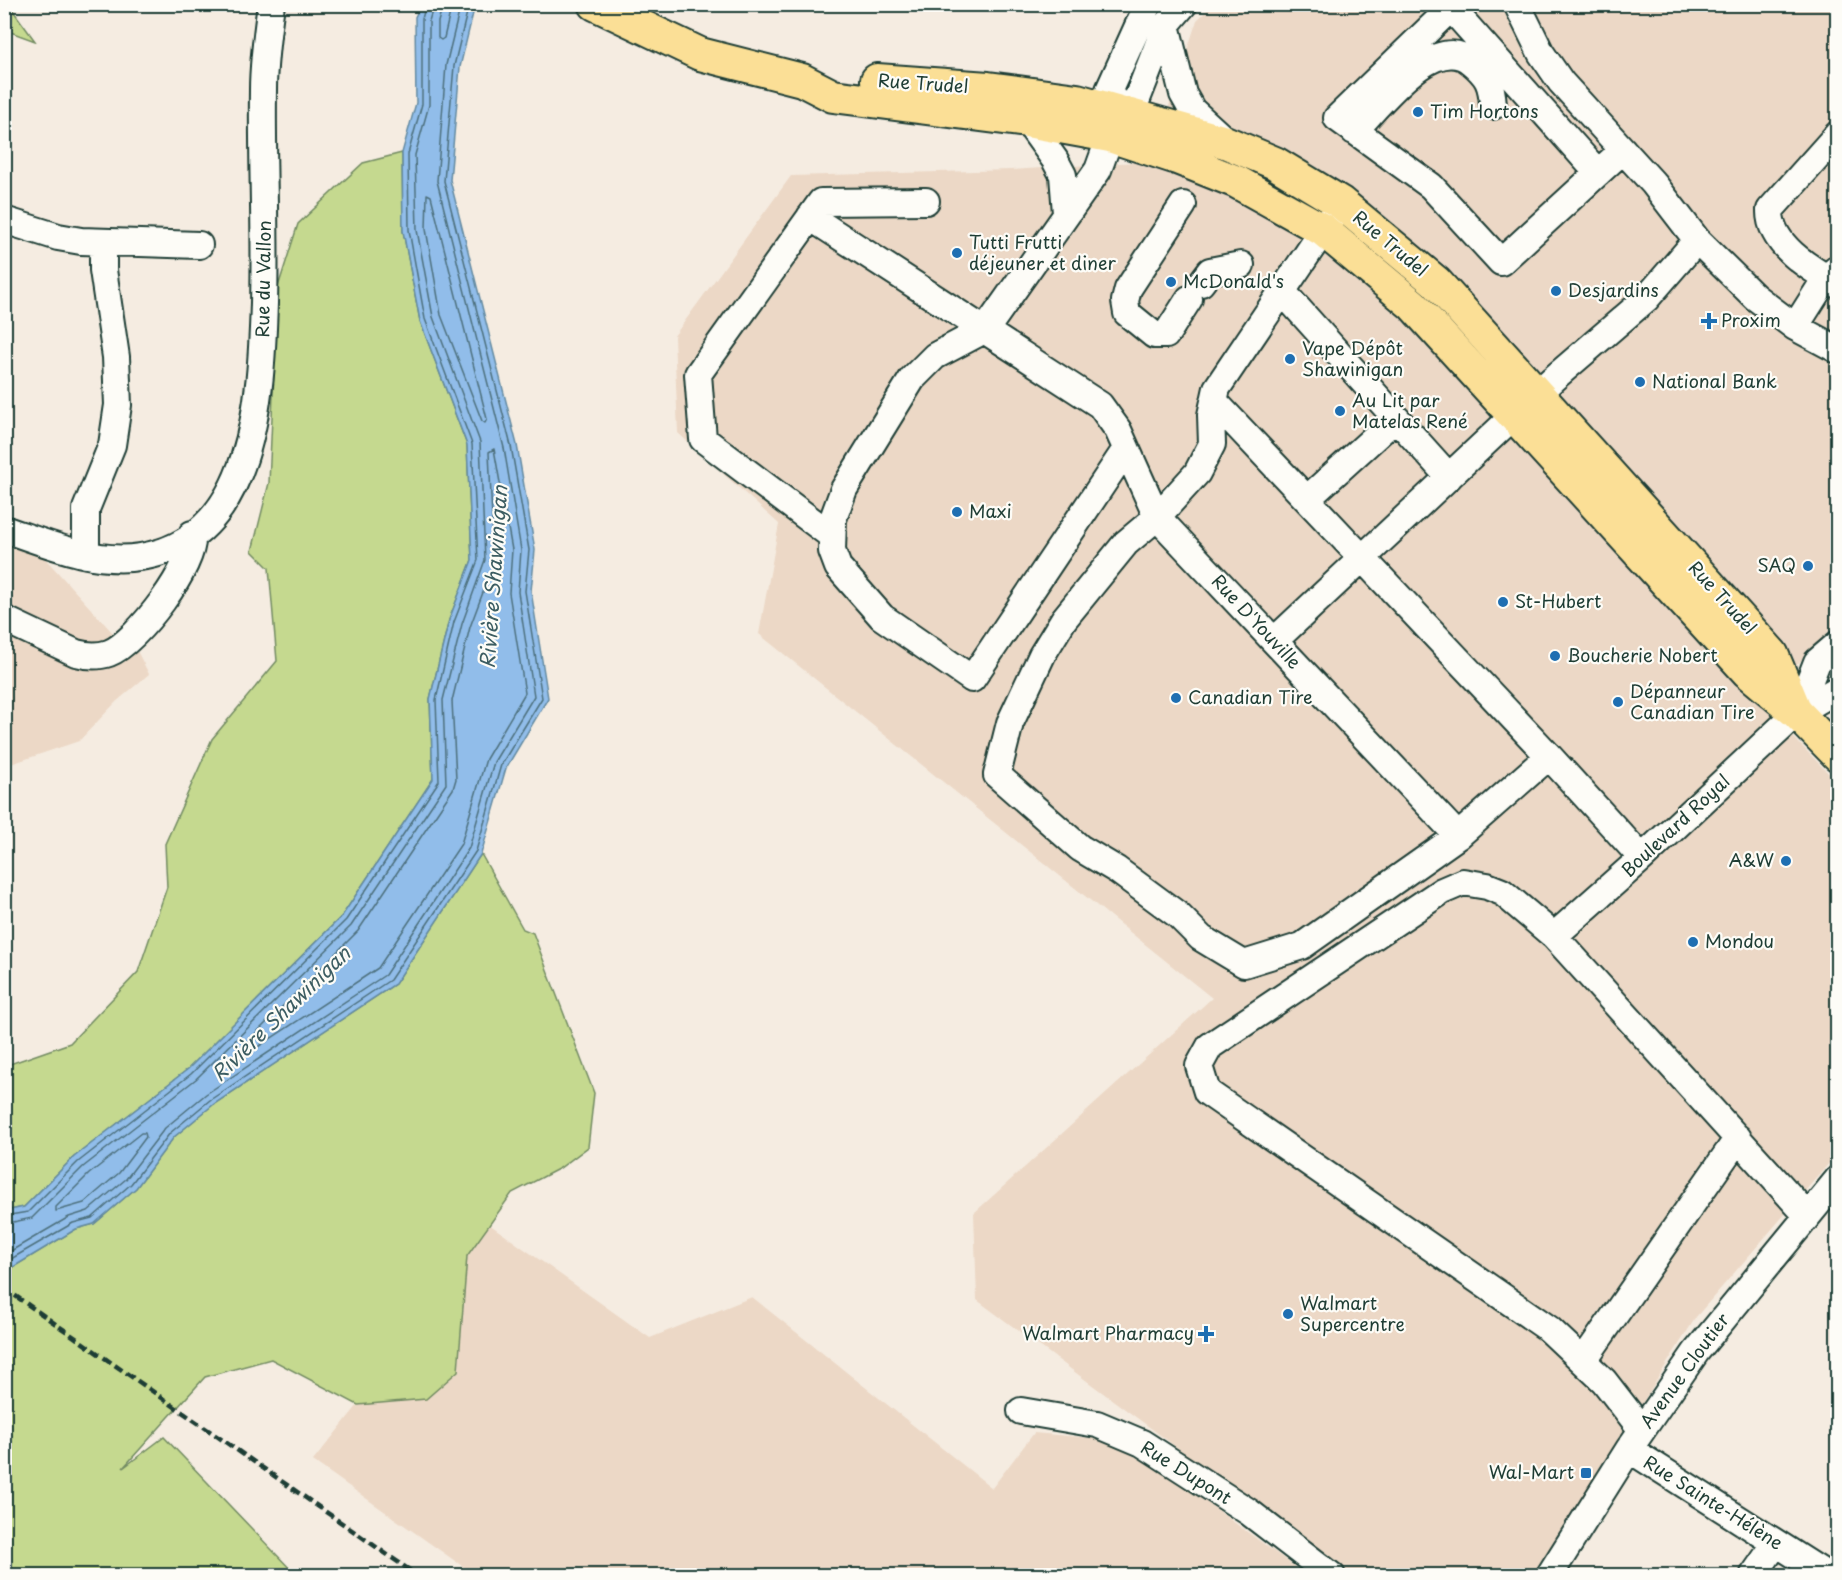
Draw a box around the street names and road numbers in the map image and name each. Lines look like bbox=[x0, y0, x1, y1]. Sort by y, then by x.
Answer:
street label: Rue Trudel bbox=[877, 66, 969, 99]
street label: Rue Trudel bbox=[1348, 203, 1434, 282]
street label: Rue du Vallon bbox=[248, 220, 277, 338]
street label: Rue Trudel bbox=[1683, 554, 1763, 640]
street label: Rue D'Youville bbox=[1206, 568, 1308, 674]
street label: Boulevard Royal bbox=[1615, 767, 1735, 883]
street label: Avenue Cloutier bbox=[1633, 1306, 1735, 1433]
street label: Rue Dupont bbox=[1136, 1433, 1237, 1510]
street label: Rue Sainte-Hélène bbox=[1639, 1448, 1789, 1556]

